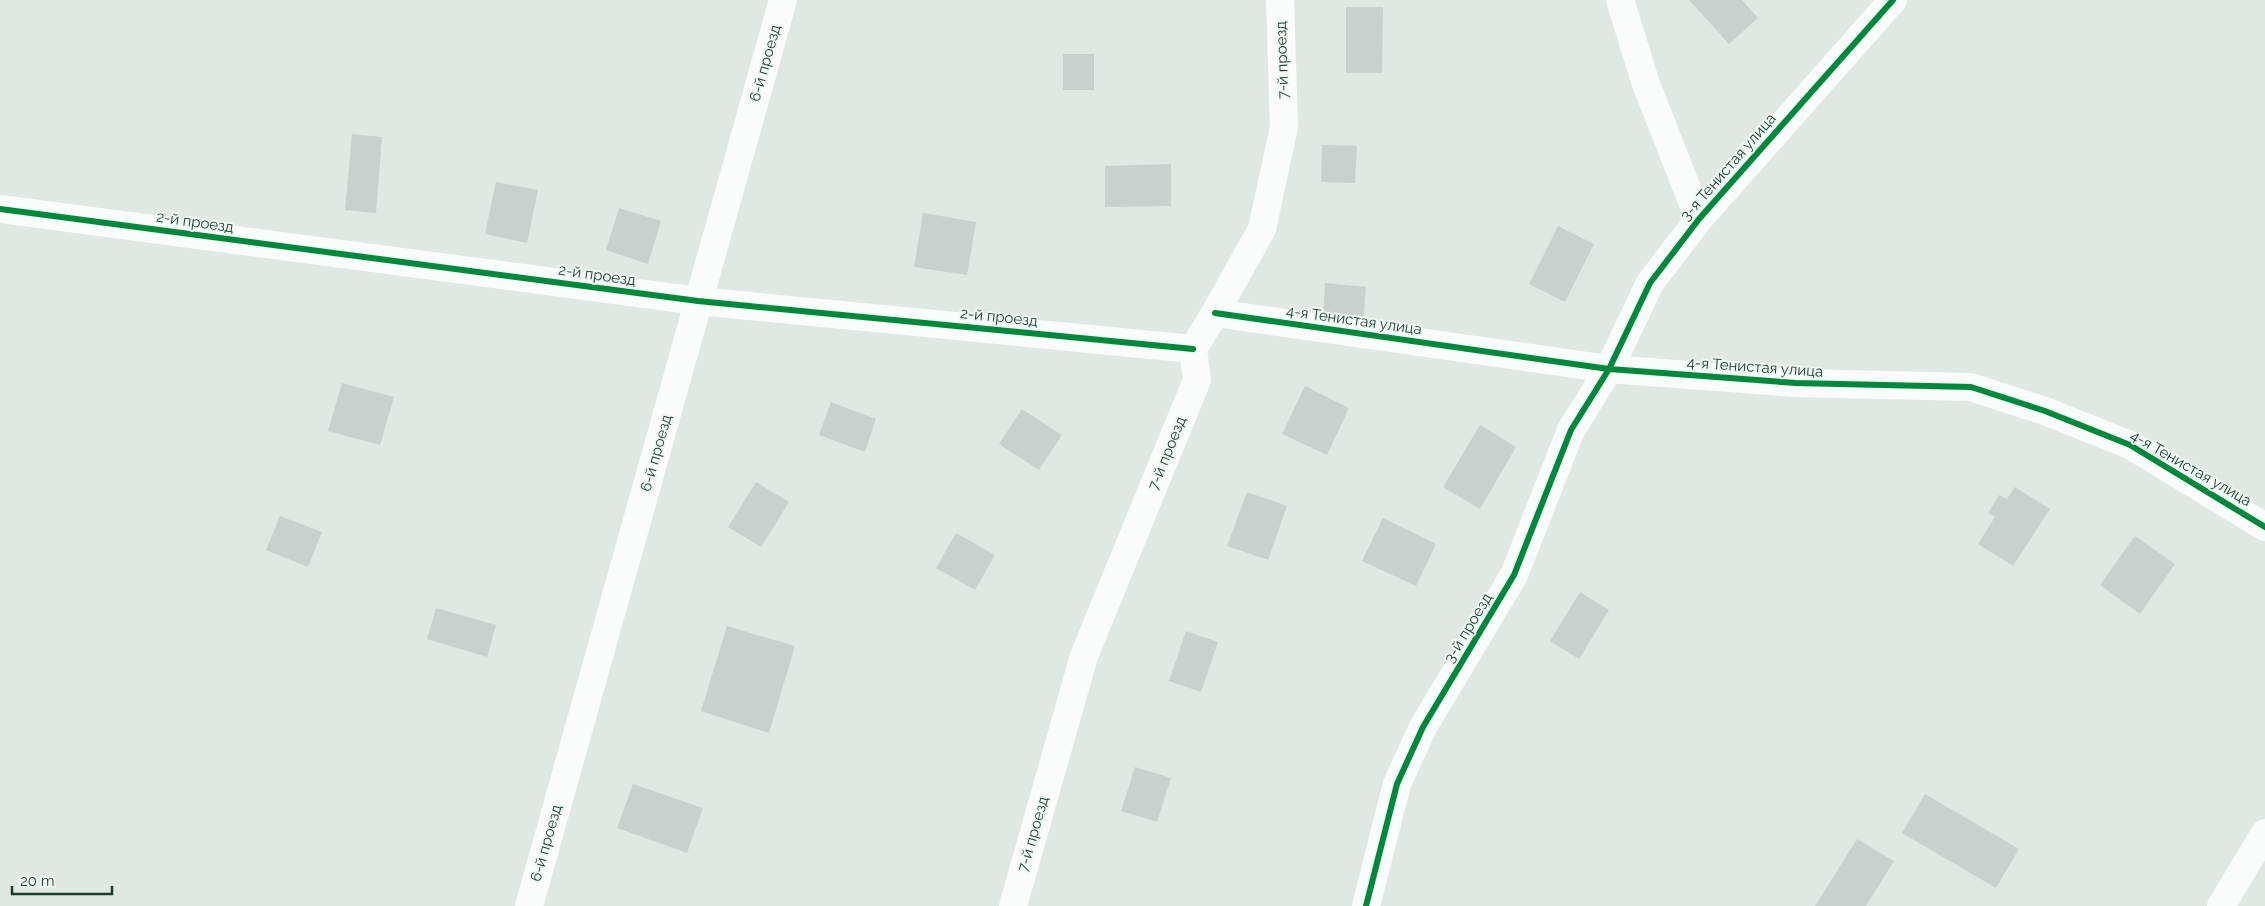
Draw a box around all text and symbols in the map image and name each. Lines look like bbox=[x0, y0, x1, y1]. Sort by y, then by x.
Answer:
street label: 7-й проезд bbox=[1272, 21, 1292, 99]
street label: 6-й проезд bbox=[745, 22, 785, 104]
street label: 3-я Тенистая улица bbox=[1676, 110, 1780, 224]
street label: 2-й проезд bbox=[155, 208, 235, 236]
street label: 2-й проезд bbox=[557, 261, 637, 289]
street label: 4-я Тенистая улица bbox=[1285, 302, 1423, 338]
street label: 2-й проезд bbox=[959, 304, 1039, 330]
street label: 4-я Тенистая улица bbox=[1686, 353, 1824, 381]
street label: 6-й проезд bbox=[636, 412, 676, 494]
street label: 7-й проезд bbox=[1144, 413, 1190, 492]
street label: 4-я Тенистая улица bbox=[2127, 426, 2255, 510]
street label: 3-й проезд bbox=[1440, 590, 1496, 666]
street label: 7-й проезд bbox=[1014, 794, 1052, 874]
street label: 6-й проезд bbox=[526, 802, 566, 884]
scale bar bbox=[12, 864, 112, 896]
text: 20 m bbox=[20, 872, 55, 890]

